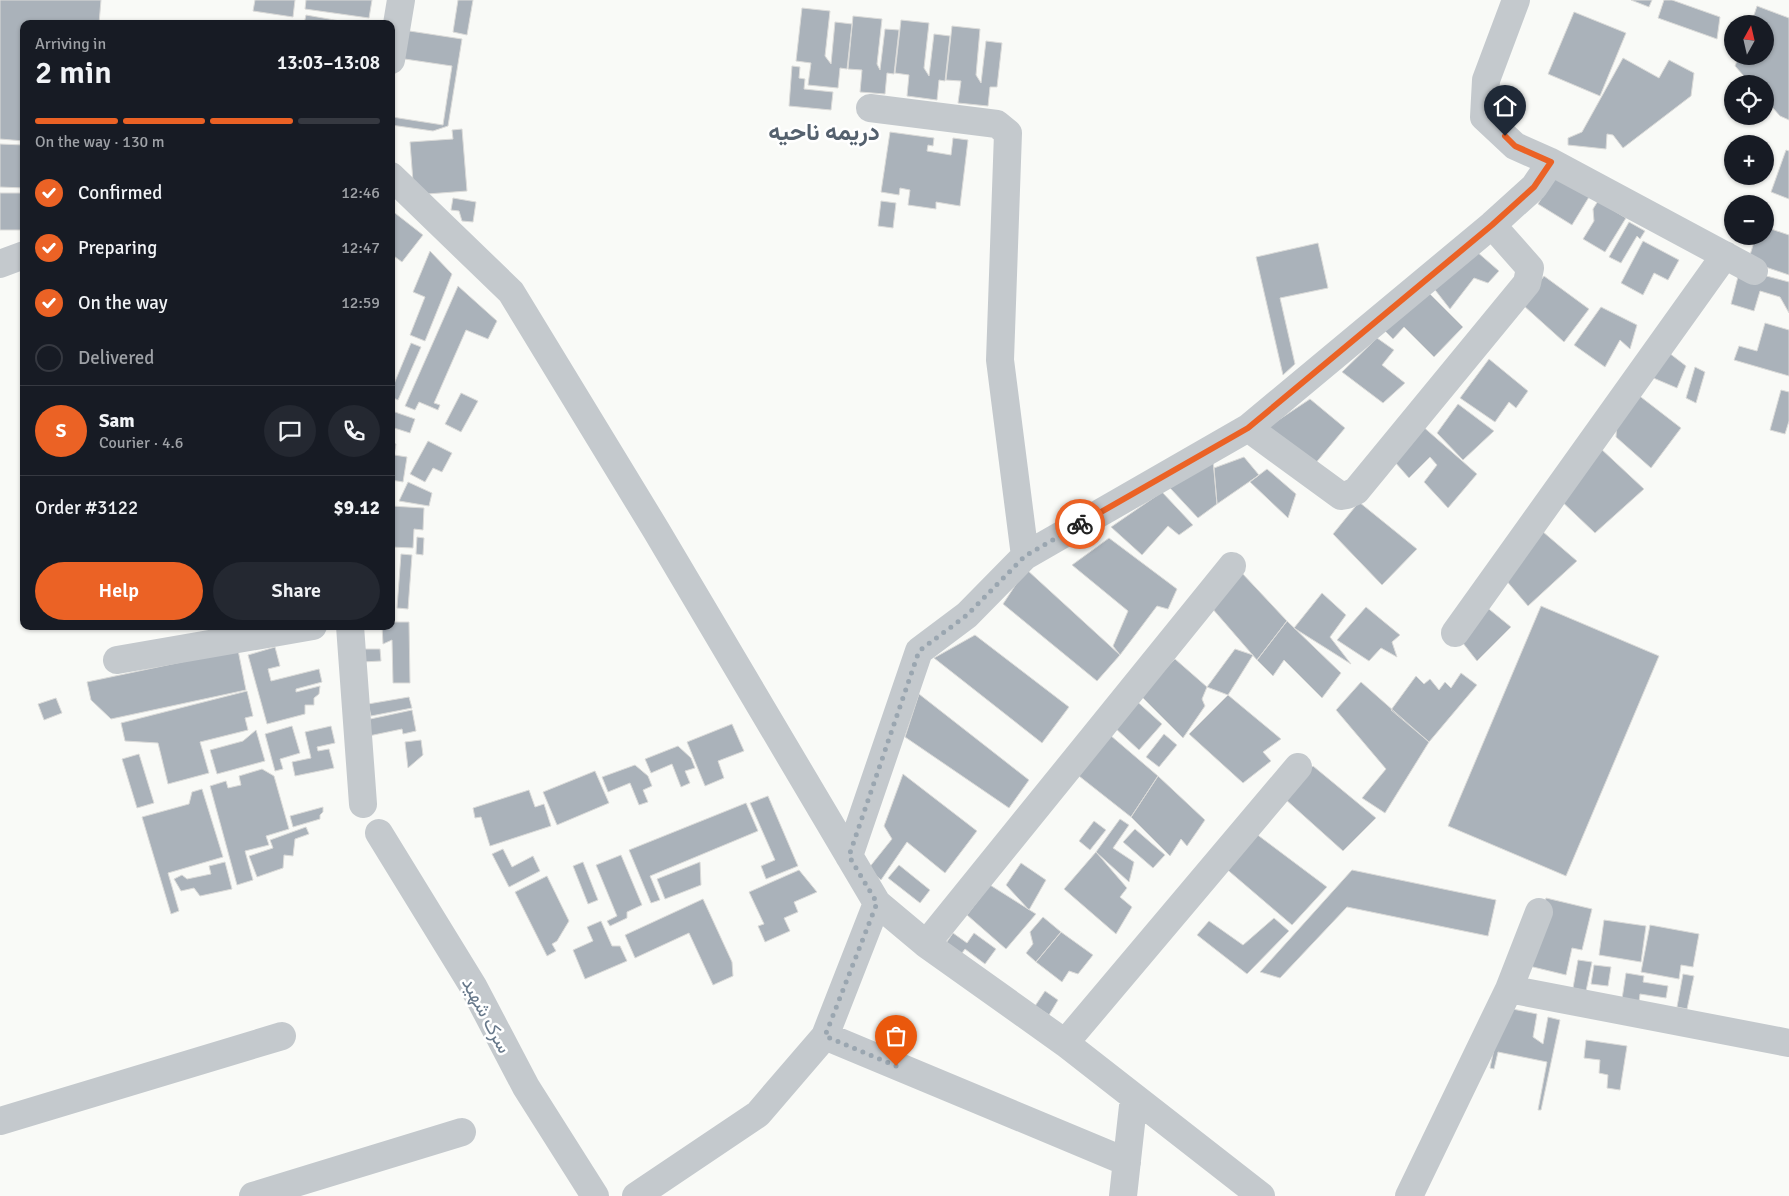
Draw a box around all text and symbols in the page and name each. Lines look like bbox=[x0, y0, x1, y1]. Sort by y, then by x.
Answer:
north arrow bbox=[1724, 15, 1774, 65]
map controls bbox=[1724, 15, 1774, 245]
text: Arriving in bbox=[35, 34, 106, 54]
text: 13:03–13:08 bbox=[277, 51, 380, 75]
text: 2 min bbox=[35, 53, 112, 92]
button: locate bbox=[1724, 75, 1774, 125]
pin bbox=[1484, 85, 1526, 136]
icon: home bbox=[1491, 92, 1519, 120]
district label: دریمه ناحیه bbox=[768, 117, 880, 147]
text: On the way · 130 m bbox=[35, 132, 165, 152]
button: + bbox=[1724, 135, 1774, 185]
icon: check bbox=[35, 179, 63, 207]
text: Confirmed bbox=[78, 181, 162, 205]
text: 12:46 bbox=[341, 183, 380, 203]
button: − bbox=[1724, 195, 1774, 245]
icon: check bbox=[35, 234, 63, 262]
text: Preparing bbox=[78, 236, 157, 260]
text: 12:47 bbox=[341, 238, 380, 258]
icon: check bbox=[35, 289, 63, 317]
text: On the way bbox=[78, 291, 168, 315]
text: 12:59 bbox=[341, 293, 380, 313]
text: Delivered bbox=[78, 346, 154, 370]
button: chat bbox=[264, 405, 316, 457]
button: phone bbox=[328, 405, 380, 457]
text: Sam bbox=[99, 409, 135, 433]
text: S bbox=[56, 419, 66, 443]
text: Courier · 4.6 bbox=[99, 433, 183, 453]
text: Order #3122 bbox=[35, 496, 138, 520]
text: $9.12 bbox=[334, 496, 380, 520]
courier bbox=[1055, 499, 1105, 549]
icon: bike bbox=[1066, 510, 1094, 538]
button: Help bbox=[35, 562, 203, 620]
button: Share bbox=[213, 562, 380, 620]
street label: سرک شهید bbox=[456, 973, 516, 1058]
pin bbox=[875, 1015, 917, 1066]
icon: bag bbox=[882, 1022, 910, 1050]

